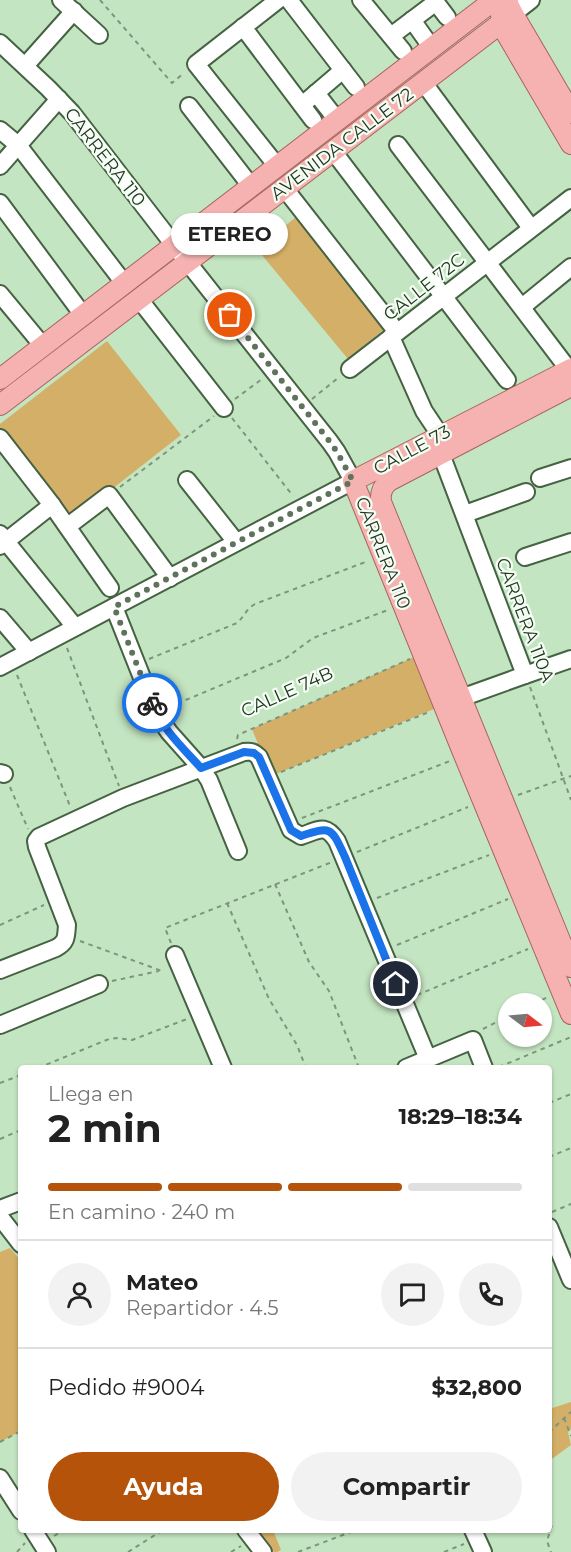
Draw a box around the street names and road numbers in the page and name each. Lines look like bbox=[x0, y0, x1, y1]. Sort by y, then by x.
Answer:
street label: AVENIDA CALLE 72 bbox=[266, 83, 418, 205]
street label: CARRERA 110 bbox=[60, 103, 150, 211]
street label: CALLE 72C bbox=[379, 248, 469, 325]
street label: CALLE 73 bbox=[370, 421, 454, 479]
street label: CARRERA 110 bbox=[351, 494, 415, 612]
street label: CARRERA 110A bbox=[491, 555, 559, 686]
street label: CALLE 74B bbox=[238, 662, 336, 722]

